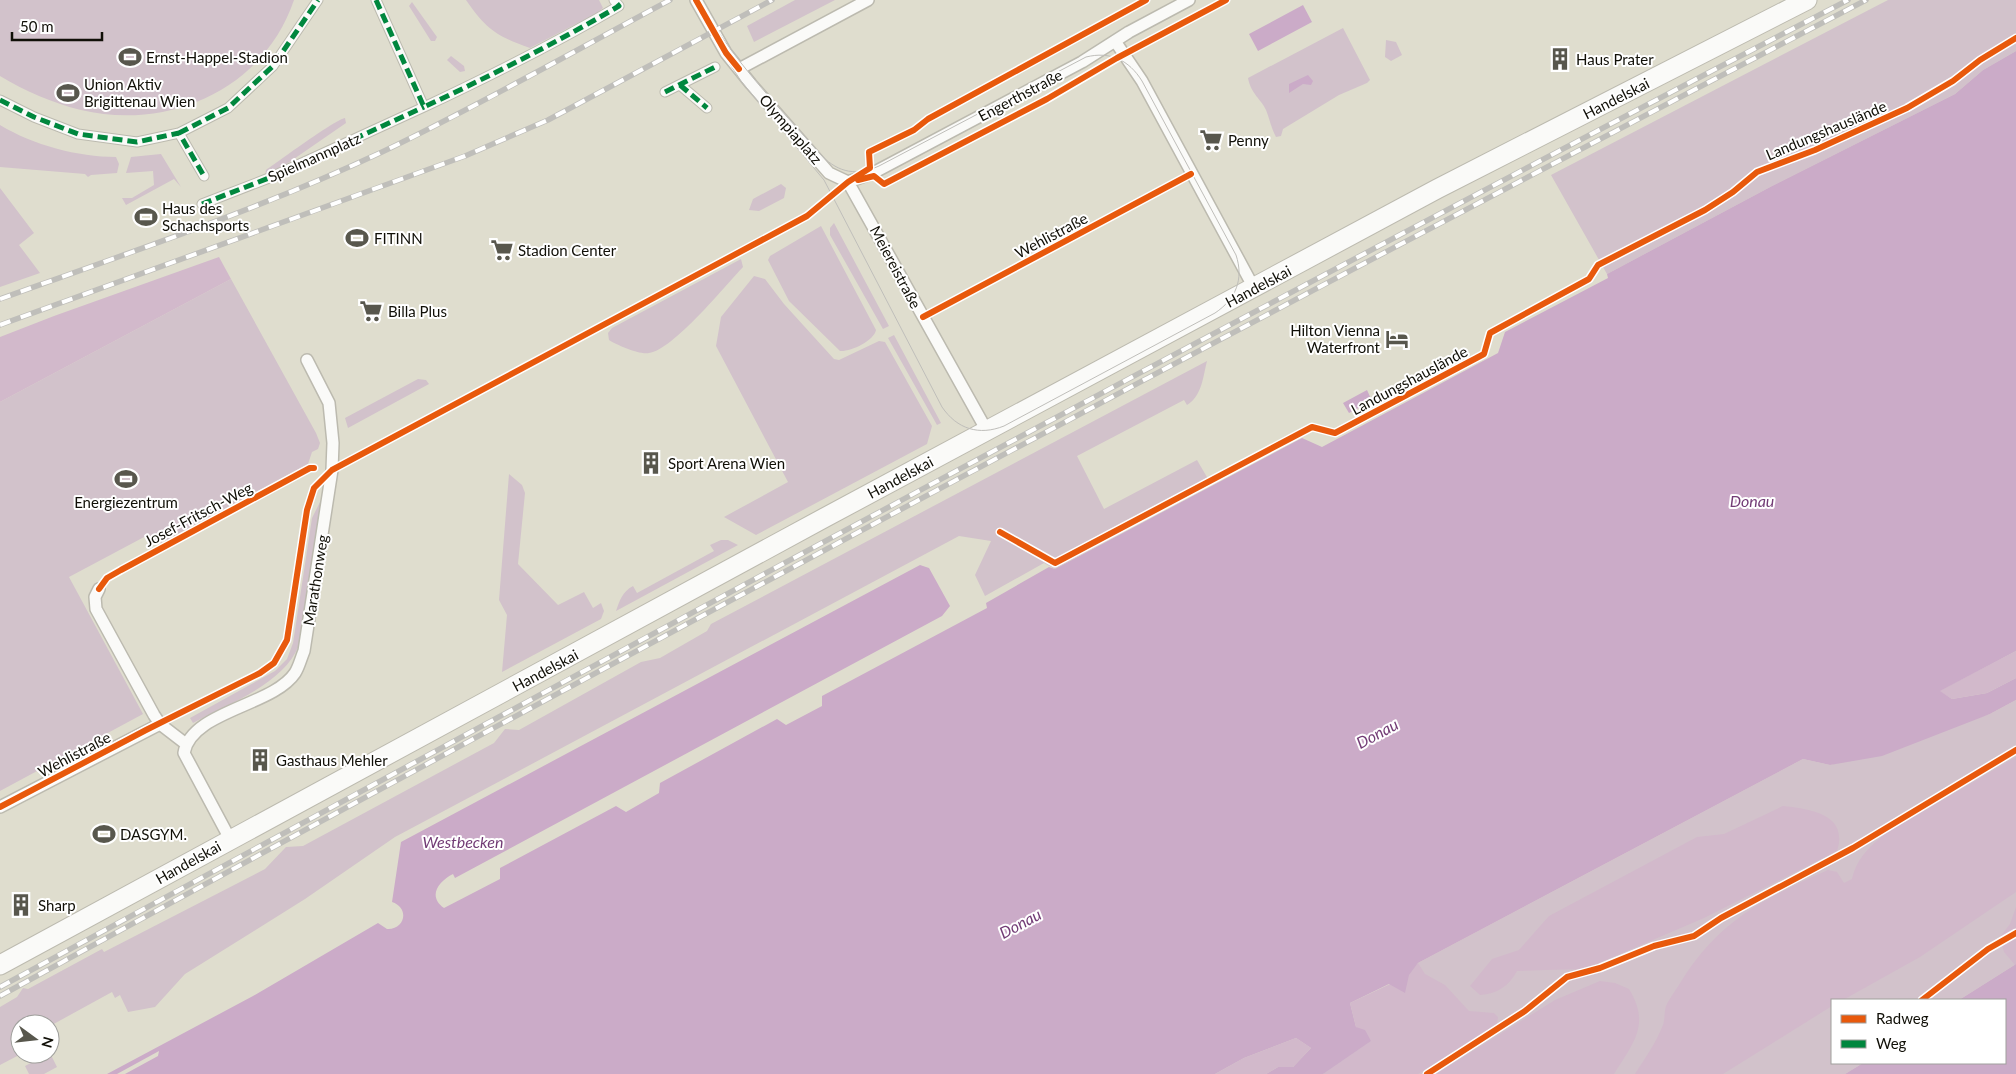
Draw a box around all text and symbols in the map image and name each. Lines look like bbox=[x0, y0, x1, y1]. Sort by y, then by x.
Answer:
scale bar bbox=[12, 10, 102, 42]
text: 50 m bbox=[20, 17, 54, 35]
sports icon: Ernst-Happel-Stadion bbox=[117, 44, 143, 70]
building icon: Haus Prater bbox=[1547, 46, 1573, 72]
place label: Ernst-Happel-Stadion bbox=[146, 48, 288, 66]
place label: Haus Prater bbox=[1576, 50, 1654, 68]
street label: Engerthstraße bbox=[975, 65, 1065, 125]
street label: Handelskai bbox=[1580, 74, 1652, 122]
place label: Union Aktiv Brigittenau Wien bbox=[84, 75, 195, 110]
sports icon: Union Aktiv Brigittenau Wien bbox=[55, 80, 81, 106]
street label: Olympiaplatz bbox=[756, 90, 826, 168]
street label: Landungshauslände bbox=[1763, 96, 1889, 164]
supermarket icon: Penny bbox=[1198, 127, 1224, 153]
street label: Spielmannplatz bbox=[265, 128, 363, 185]
place label: Penny bbox=[1228, 131, 1269, 149]
place label: Haus des Schachsports bbox=[162, 199, 249, 234]
sports icon: Haus des Schachsports bbox=[133, 204, 159, 230]
street label: Wehlistraße bbox=[1012, 208, 1090, 262]
street label: Meiereistraße bbox=[867, 223, 925, 312]
sports icon: FITINN bbox=[344, 225, 370, 251]
place label: FITINN bbox=[374, 229, 423, 247]
supermarket icon: Stadion Center bbox=[489, 237, 515, 263]
place label: Stadion Center bbox=[518, 241, 617, 259]
street label: Handelskai bbox=[1222, 261, 1294, 311]
supermarket icon: Billa Plus bbox=[358, 298, 384, 324]
place label: Billa Plus bbox=[388, 302, 447, 320]
place label: Hilton Vienna Waterfront bbox=[1290, 321, 1381, 356]
hotel icon: Hilton Vienna Waterfront bbox=[1384, 326, 1410, 352]
street label: Landungshauslände bbox=[1348, 342, 1470, 418]
building icon: Sport Arena Wien bbox=[638, 450, 664, 476]
street label: Handelskai bbox=[864, 452, 936, 502]
place label: Sport Arena Wien bbox=[668, 454, 785, 472]
sports icon: Energiezentrum bbox=[113, 466, 139, 492]
street label: Josef-Fritsch-Weg bbox=[141, 478, 255, 550]
water label: Donau bbox=[1730, 491, 1774, 510]
place label: Energiezentrum bbox=[74, 493, 178, 511]
street label: Marathonweg bbox=[299, 533, 331, 627]
street label: Handelskai bbox=[509, 645, 581, 695]
water label: Donau bbox=[1353, 714, 1401, 752]
street label: Wehlistraße bbox=[35, 727, 113, 781]
building icon: Gasthaus Mehler bbox=[247, 747, 273, 773]
place label: Gasthaus Mehler bbox=[276, 751, 388, 769]
sports icon: DASGYM. bbox=[91, 821, 117, 847]
place label: DASGYM. bbox=[120, 825, 187, 843]
water label: Westbecken bbox=[423, 832, 503, 851]
street label: Handelskai bbox=[152, 837, 224, 887]
building icon: Sharp bbox=[8, 892, 34, 918]
place label: Sharp bbox=[38, 896, 76, 914]
water label: Donau bbox=[996, 904, 1044, 942]
legend bbox=[1831, 999, 2006, 1064]
text: Radweg bbox=[1876, 1009, 1929, 1027]
north arrow bbox=[10, 1014, 60, 1064]
text: Weg bbox=[1876, 1034, 1907, 1052]
text: N bbox=[38, 1035, 58, 1050]

